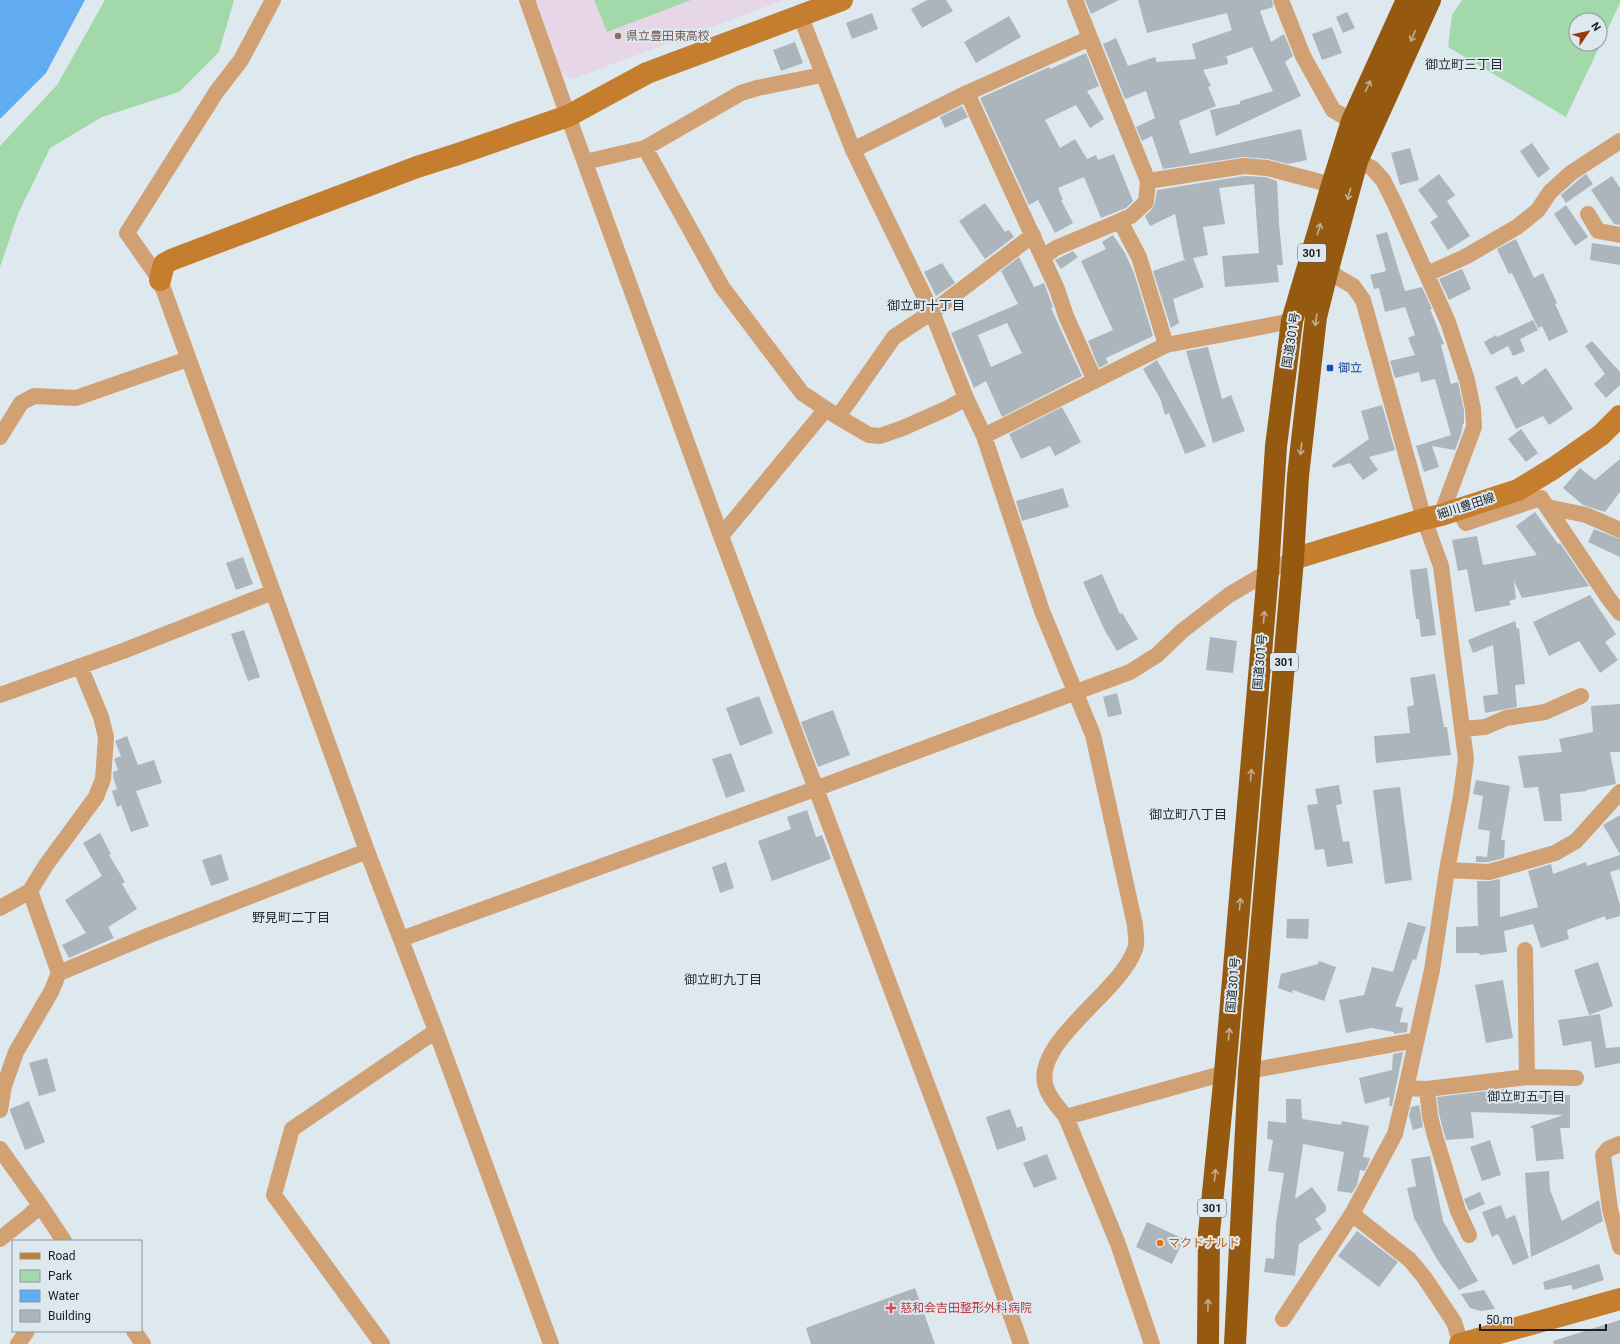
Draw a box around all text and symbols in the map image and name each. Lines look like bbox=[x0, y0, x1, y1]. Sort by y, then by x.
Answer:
north arrow bbox=[1568, 12, 1608, 52]
text: N bbox=[1588, 20, 1604, 34]
place label: 県立豊田東高校 bbox=[626, 29, 710, 43]
one-way arrow bbox=[1409, 29, 1417, 41]
marker: 県立豊田東高校 bbox=[613, 31, 623, 41]
district label: 御立町三丁目 bbox=[1425, 57, 1503, 72]
one-way arrow bbox=[1365, 80, 1373, 92]
one-way arrow bbox=[1344, 188, 1352, 201]
one-way arrow bbox=[1316, 223, 1323, 236]
road number: 301 bbox=[1298, 244, 1326, 262]
district label: 御立町十丁目 bbox=[887, 298, 965, 313]
street label: 国道301号 bbox=[1280, 311, 1302, 369]
one-way arrow bbox=[1312, 313, 1320, 326]
place label: 御立 bbox=[1338, 361, 1362, 375]
marker: 御立 bbox=[1325, 363, 1335, 373]
one-way arrow bbox=[1297, 442, 1305, 455]
street label: 細川豊田線 bbox=[1435, 490, 1497, 522]
one-way arrow bbox=[1260, 611, 1268, 624]
street label: 国道301号 bbox=[1251, 633, 1269, 691]
road number: 301 bbox=[1270, 653, 1298, 671]
one-way arrow bbox=[1247, 769, 1254, 782]
district label: 御立町八丁目 bbox=[1149, 807, 1227, 822]
one-way arrow bbox=[1236, 898, 1243, 911]
district label: 野見町二丁目 bbox=[252, 910, 330, 925]
street label: 国道301号 bbox=[1224, 956, 1242, 1014]
district label: 御立町九丁目 bbox=[684, 972, 762, 987]
one-way arrow bbox=[1225, 1028, 1232, 1041]
district label: 御立町五丁目 bbox=[1487, 1089, 1565, 1104]
one-way arrow bbox=[1211, 1169, 1219, 1182]
road number: 301 bbox=[1198, 1199, 1226, 1217]
place label: マクドナルド bbox=[1168, 1236, 1240, 1250]
marker: マクドナルド bbox=[1155, 1238, 1165, 1248]
legend bbox=[12, 1240, 142, 1332]
text: Road bbox=[48, 1249, 76, 1263]
text: Park bbox=[48, 1269, 73, 1283]
text: Water bbox=[48, 1289, 79, 1303]
one-way arrow bbox=[1204, 1299, 1212, 1312]
place label: 慈和会吉田整形外科病院 bbox=[900, 1301, 1032, 1315]
marker: 慈和会吉田整形外科病院 bbox=[885, 1302, 897, 1314]
scale bar bbox=[1480, 1306, 1606, 1332]
text: Building bbox=[48, 1309, 91, 1323]
text: 50 m bbox=[1486, 1313, 1513, 1327]

